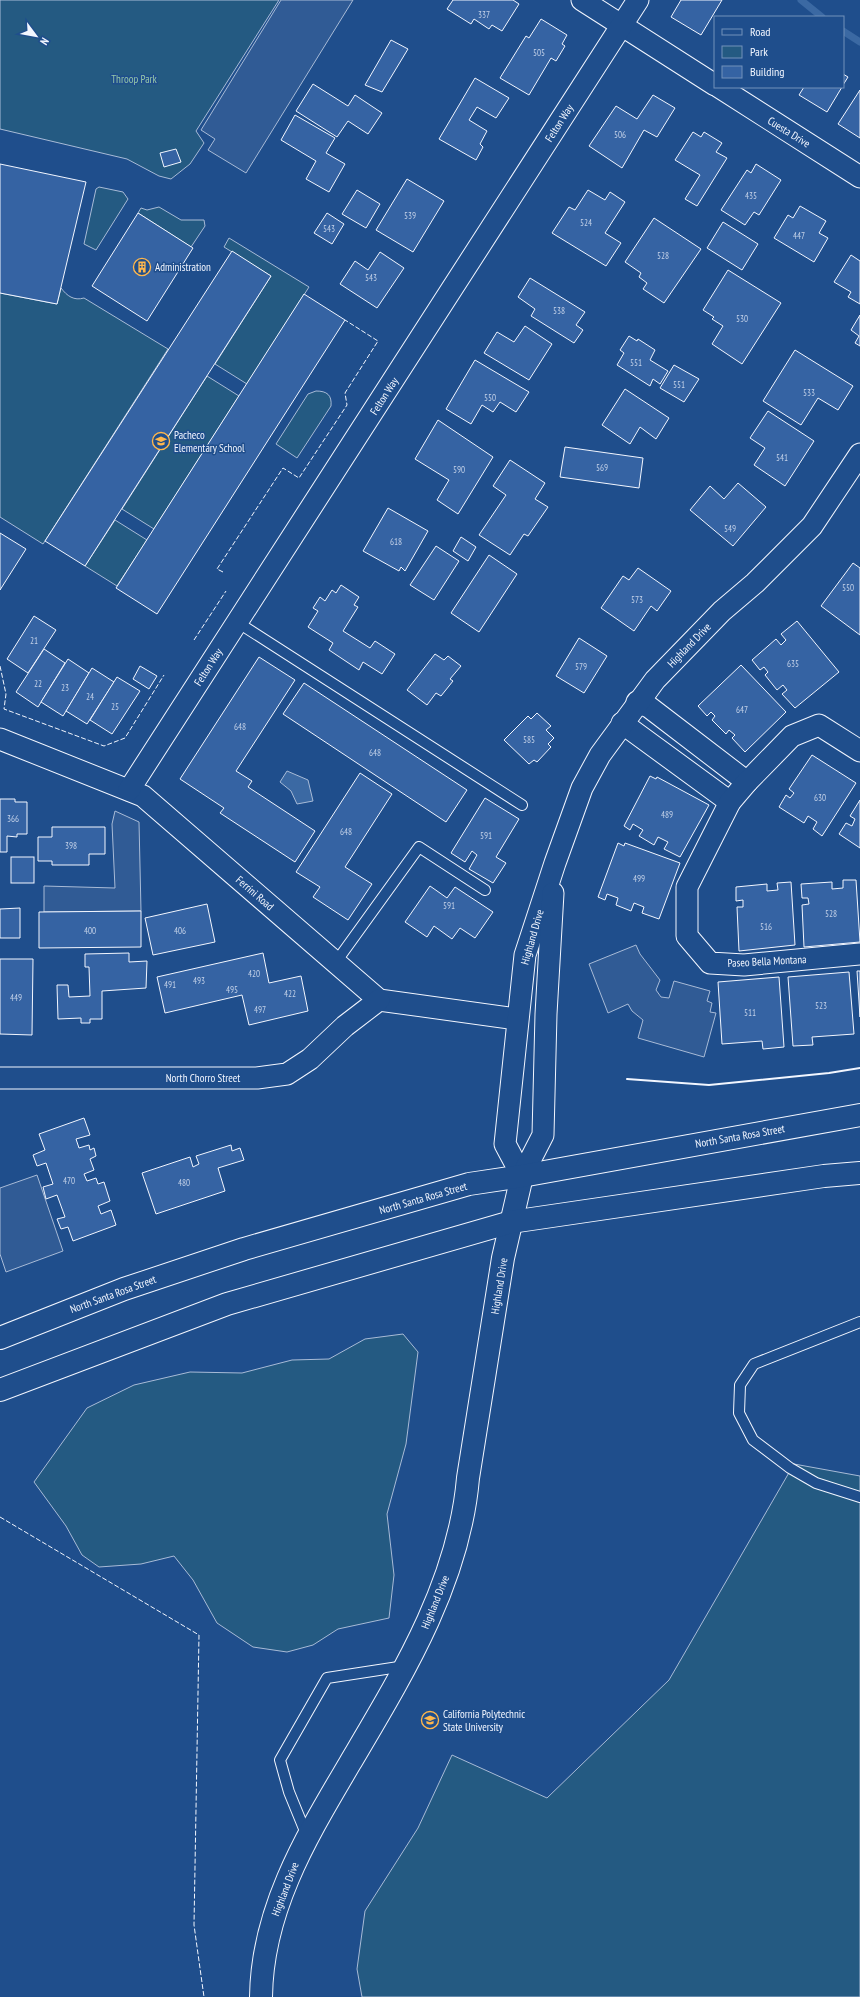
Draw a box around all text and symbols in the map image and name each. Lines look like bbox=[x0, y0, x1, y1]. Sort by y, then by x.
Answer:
house number: 337 bbox=[478, 9, 490, 20]
north arrow bbox=[16, 16, 56, 56]
legend bbox=[714, 16, 844, 88]
text: Road bbox=[750, 24, 770, 39]
text: N bbox=[37, 35, 52, 48]
text: Park bbox=[750, 44, 768, 59]
house number: 505 bbox=[533, 47, 545, 58]
text: Building bbox=[750, 64, 785, 79]
park label: Throop Park bbox=[111, 72, 158, 86]
street label: Felton Way bbox=[542, 101, 577, 144]
street label: Cuesta Drive bbox=[765, 113, 813, 151]
house number: 506 bbox=[614, 129, 626, 140]
house number: 435 bbox=[745, 190, 757, 201]
house number: 539 bbox=[404, 210, 416, 221]
house number: 524 bbox=[580, 217, 592, 228]
house number: 543 bbox=[323, 223, 335, 234]
house number: 447 bbox=[793, 230, 805, 241]
house number: 528 bbox=[657, 250, 669, 261]
building icon: Administration bbox=[132, 257, 152, 277]
place label: Administration bbox=[155, 260, 211, 274]
house number: 543 bbox=[365, 272, 377, 283]
house number: 538 bbox=[553, 305, 565, 316]
house number: 530 bbox=[736, 313, 748, 324]
house number: 551 bbox=[630, 357, 642, 368]
street label: Felton Way bbox=[367, 374, 402, 417]
house number: 551 bbox=[673, 379, 685, 390]
house number: 533 bbox=[803, 387, 815, 398]
house number: 550 bbox=[484, 392, 496, 403]
place label: Pacheco Elementary School bbox=[174, 428, 245, 455]
school or university icon: Pacheco Elementary School bbox=[151, 431, 171, 451]
house number: 541 bbox=[776, 452, 788, 463]
house number: 569 bbox=[596, 462, 608, 473]
house number: 590 bbox=[453, 464, 465, 475]
house number: 549 bbox=[724, 523, 736, 534]
house number: 618 bbox=[390, 536, 402, 547]
house number: 550 bbox=[842, 582, 854, 593]
house number: 573 bbox=[631, 594, 643, 605]
street label: Highland Drive bbox=[664, 619, 714, 670]
house number: 21 bbox=[30, 635, 38, 646]
street label: Felton Way bbox=[191, 645, 226, 688]
house number: 635 bbox=[787, 658, 799, 669]
house number: 579 bbox=[575, 661, 587, 672]
house number: 22 bbox=[34, 678, 42, 689]
house number: 23 bbox=[61, 682, 69, 693]
house number: 24 bbox=[86, 691, 94, 702]
house number: 25 bbox=[111, 701, 119, 712]
house number: 647 bbox=[736, 704, 748, 715]
house number: 648 bbox=[234, 721, 246, 732]
house number: 585 bbox=[523, 734, 535, 745]
house number: 648 bbox=[369, 747, 381, 758]
house number: 630 bbox=[814, 792, 826, 803]
house number: 489 bbox=[661, 809, 673, 820]
house number: 366 bbox=[7, 813, 19, 824]
house number: 648 bbox=[340, 826, 352, 837]
house number: 591 bbox=[480, 830, 492, 841]
house number: 398 bbox=[65, 840, 77, 851]
street label: Ferrini Road bbox=[233, 873, 277, 913]
house number: 499 bbox=[633, 873, 645, 884]
house number: 591 bbox=[443, 900, 455, 911]
street label: Highland Drive bbox=[517, 907, 547, 966]
house number: 528 bbox=[825, 908, 837, 919]
house number: 516 bbox=[760, 921, 772, 932]
house number: 400 bbox=[84, 925, 96, 936]
house number: 406 bbox=[174, 925, 186, 936]
street label: Paseo Bella Montana bbox=[727, 952, 807, 970]
house number: 420 bbox=[248, 968, 260, 979]
house number: 493 bbox=[193, 975, 205, 986]
house number: 491 bbox=[164, 979, 176, 990]
house number: 495 bbox=[226, 984, 238, 995]
house number: 422 bbox=[284, 988, 296, 999]
house number: 449 bbox=[10, 992, 22, 1003]
house number: 523 bbox=[815, 1000, 827, 1011]
house number: 497 bbox=[254, 1004, 266, 1015]
house number: 511 bbox=[744, 1007, 756, 1018]
street label: North Chorro Street bbox=[166, 1071, 240, 1085]
street label: North Santa Rosa Street bbox=[694, 1121, 786, 1151]
house number: 470 bbox=[63, 1175, 75, 1186]
house number: 480 bbox=[178, 1177, 190, 1188]
street label: North Santa Rosa Street bbox=[377, 1179, 469, 1217]
street label: Highland Drive bbox=[488, 1256, 510, 1315]
street label: North Santa Rosa Street bbox=[68, 1272, 158, 1316]
street label: Highland Drive bbox=[418, 1573, 452, 1631]
place label: California Polytechnic State University bbox=[443, 1707, 525, 1734]
school or university icon: California Polytechnic State University bbox=[420, 1710, 440, 1730]
street label: Highland Drive bbox=[268, 1860, 302, 1918]

